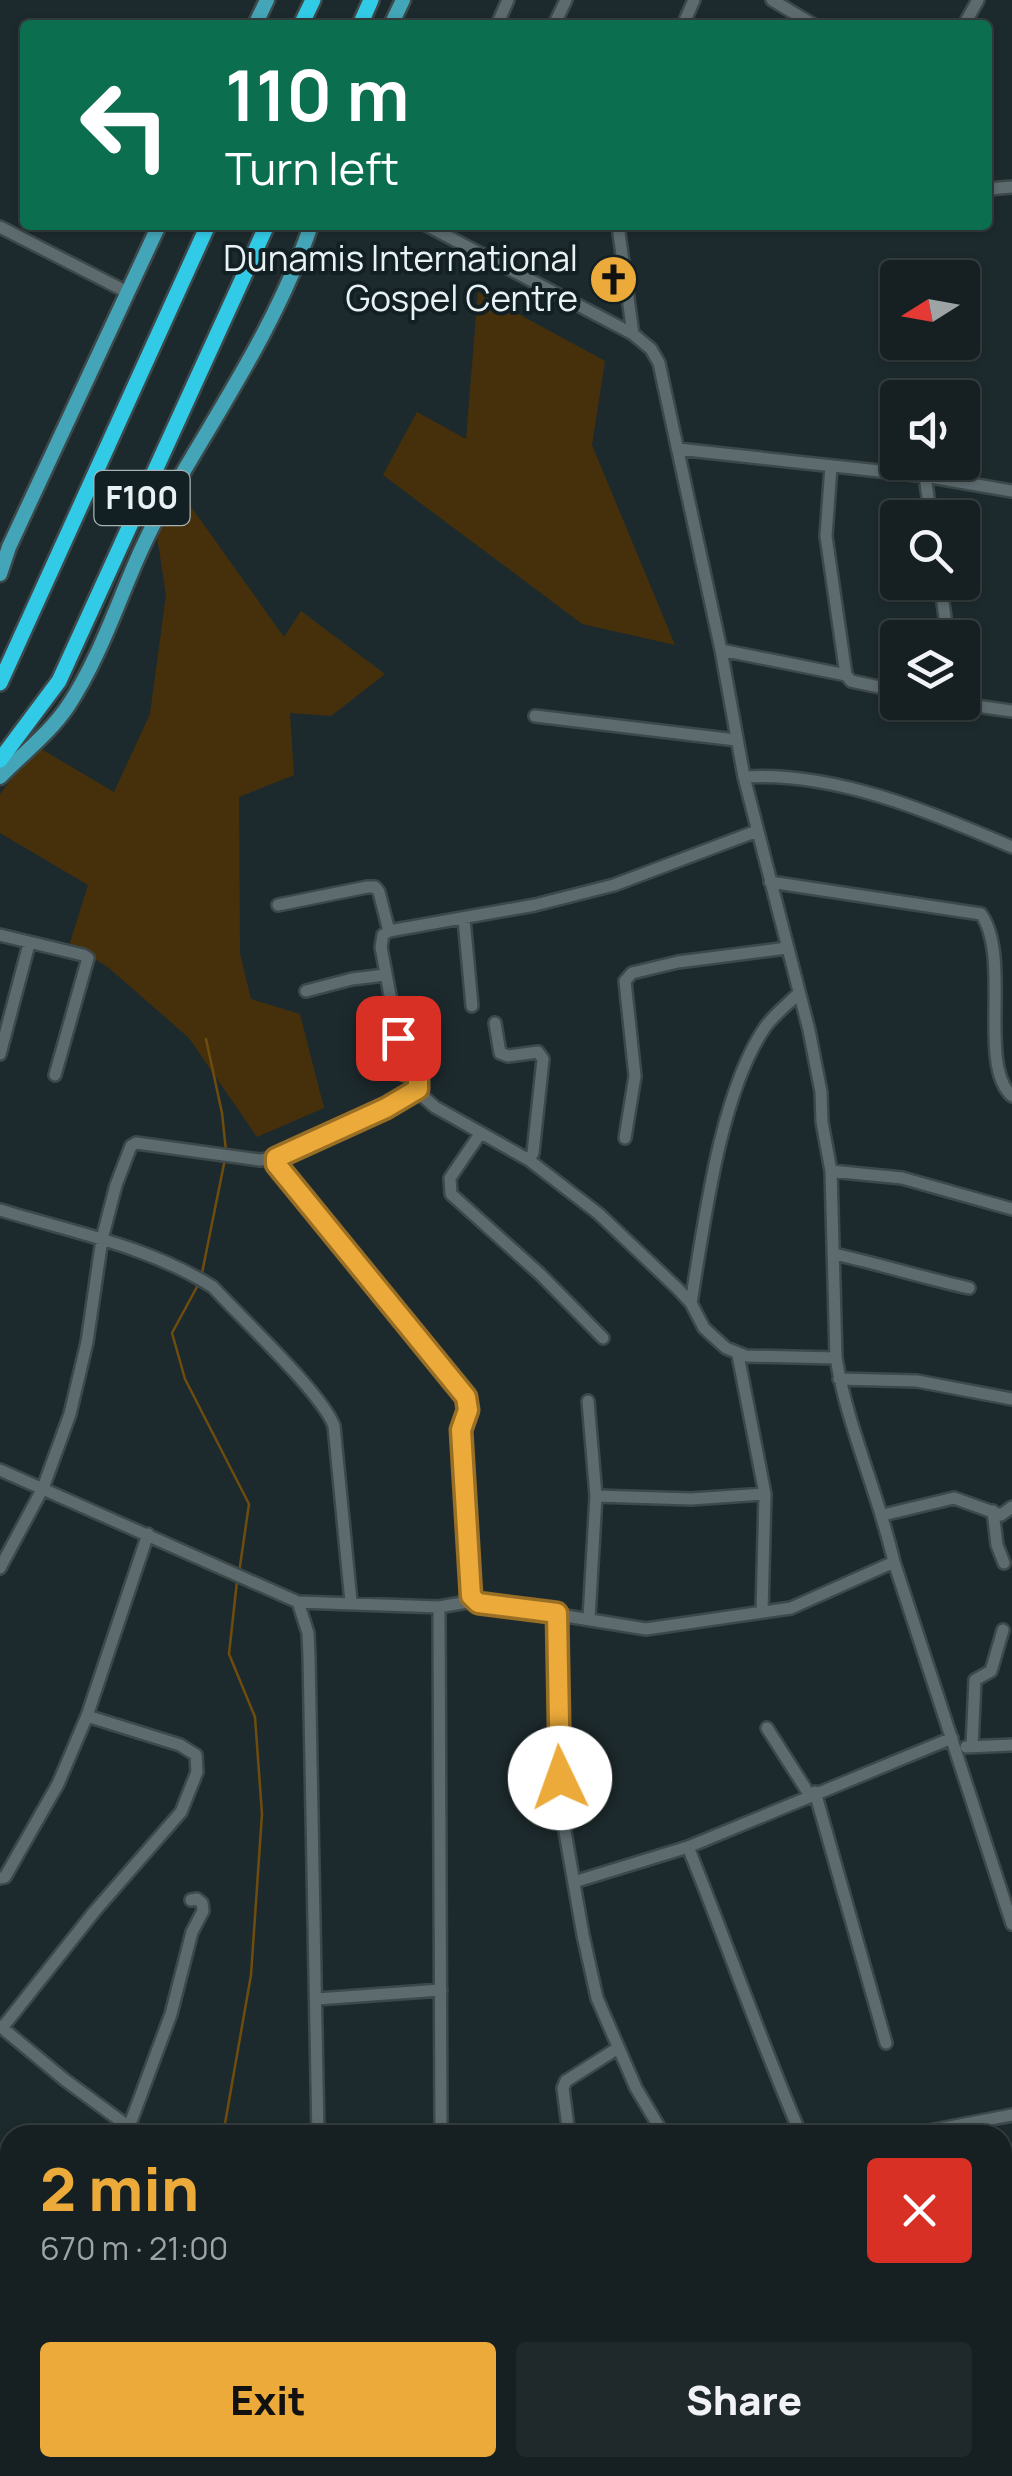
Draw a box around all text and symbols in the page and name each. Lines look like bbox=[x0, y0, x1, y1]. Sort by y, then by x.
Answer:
text: 110 m bbox=[225, 46, 409, 142]
icon: left bbox=[60, 60, 190, 190]
text: Turn left bbox=[225, 137, 399, 199]
place label: Dunamis International Gospel Centre bbox=[223, 234, 578, 322]
church icon: Dunamis International Gospel Centre bbox=[587, 253, 639, 305]
north arrow bbox=[880, 260, 980, 360]
map controls bbox=[880, 260, 980, 720]
button: sound bbox=[880, 380, 980, 480]
road number: F100 bbox=[94, 471, 190, 525]
button: search bbox=[880, 500, 980, 600]
button: layers bbox=[880, 620, 980, 720]
pin bbox=[356, 996, 441, 1081]
icon: arrive bbox=[371, 1011, 426, 1066]
position arrow bbox=[508, 1726, 612, 1830]
text: 2 min bbox=[40, 2147, 199, 2229]
button: close bbox=[867, 2158, 972, 2263]
text: 670 m · 21:00 bbox=[40, 2226, 228, 2270]
button: Exit bbox=[40, 2342, 496, 2457]
button: Share bbox=[516, 2342, 972, 2457]

